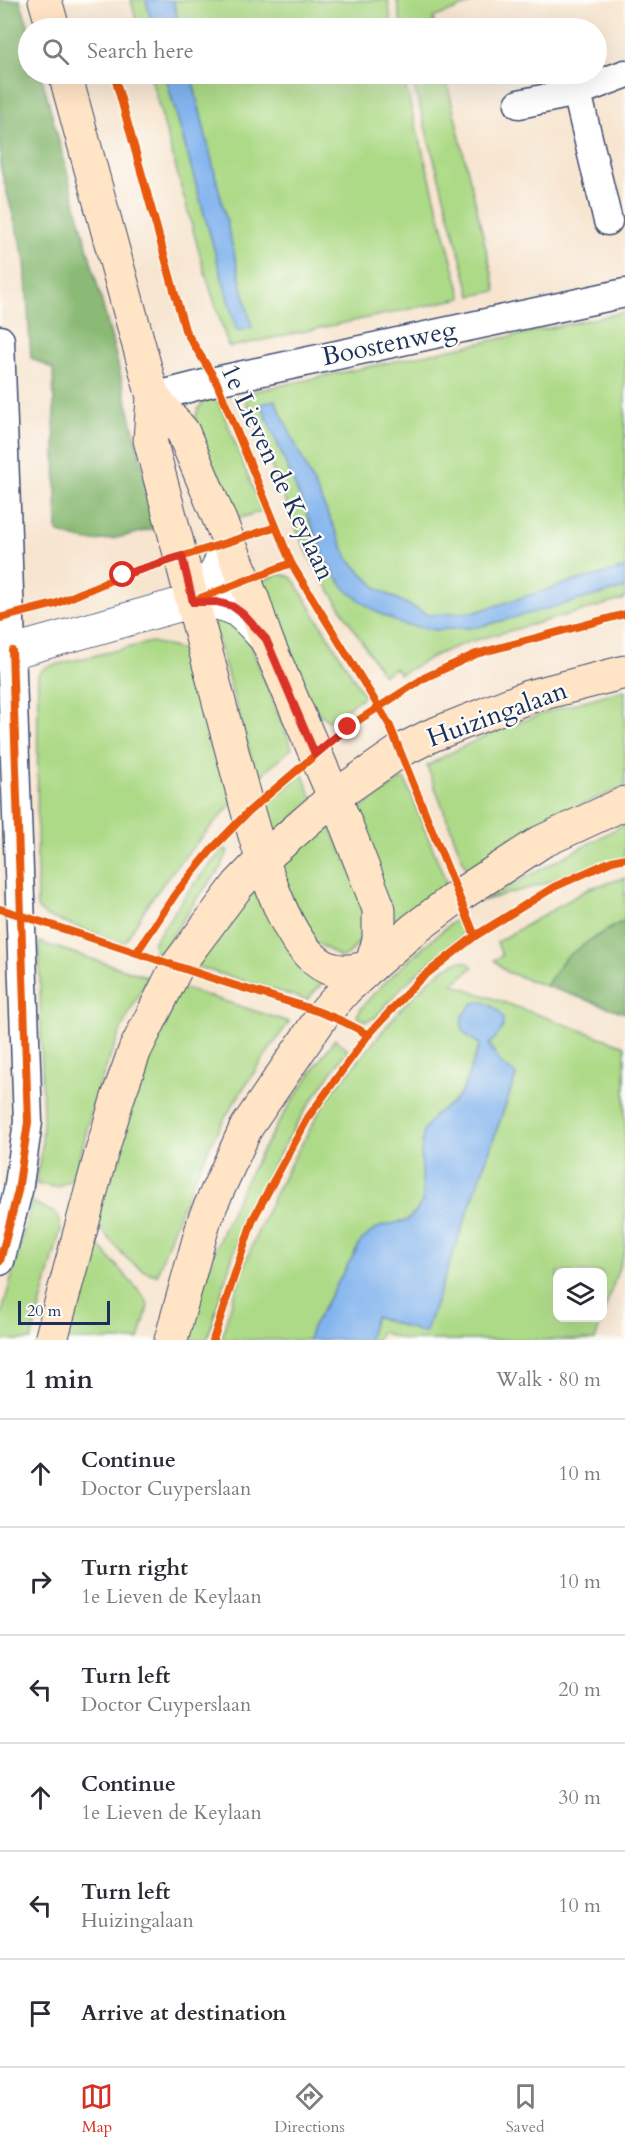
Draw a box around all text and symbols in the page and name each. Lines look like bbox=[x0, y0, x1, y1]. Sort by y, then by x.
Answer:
search box bbox=[18, 18, 607, 84]
icon: search bbox=[39, 35, 72, 68]
text: Search here bbox=[87, 36, 194, 66]
street label: Boostenweg bbox=[319, 312, 460, 374]
street label: 1e Lieven de Keylaan bbox=[212, 358, 344, 586]
route start bbox=[109, 561, 135, 587]
street label: Huizingalaan bbox=[422, 672, 572, 756]
route end bbox=[334, 713, 360, 739]
map controls bbox=[553, 1268, 607, 1322]
button: layers bbox=[553, 1268, 607, 1322]
scale bar bbox=[18, 1298, 110, 1326]
text: 20 m bbox=[27, 1300, 61, 1322]
text: 1 min bbox=[24, 1362, 93, 1397]
text: Walk · 80 m bbox=[496, 1366, 601, 1393]
text: Continue bbox=[81, 1445, 176, 1475]
icon: ahead bbox=[24, 1457, 57, 1490]
text: 10 m bbox=[558, 1460, 601, 1487]
text: Doctor Cuyperslaan bbox=[81, 1475, 251, 1502]
text: Turn right bbox=[81, 1553, 188, 1583]
icon: right bbox=[24, 1565, 57, 1598]
text: 10 m bbox=[558, 1568, 601, 1595]
text: 1e Lieven de Keylaan bbox=[81, 1583, 262, 1610]
text: Turn left bbox=[81, 1661, 170, 1691]
icon: left bbox=[24, 1673, 57, 1706]
text: 20 m bbox=[558, 1676, 601, 1703]
text: Doctor Cuyperslaan bbox=[81, 1691, 251, 1718]
text: Continue bbox=[81, 1769, 176, 1799]
icon: ahead bbox=[24, 1781, 57, 1814]
text: 30 m bbox=[558, 1784, 601, 1811]
text: 1e Lieven de Keylaan bbox=[81, 1799, 262, 1826]
text: Turn left bbox=[81, 1877, 170, 1907]
icon: left bbox=[24, 1889, 57, 1922]
text: 10 m bbox=[558, 1892, 601, 1919]
text: Huizingalaan bbox=[81, 1907, 194, 1934]
icon: arrive bbox=[24, 1997, 57, 2030]
text: Arrive at destination bbox=[81, 1998, 286, 2028]
tab: Map bbox=[80, 2080, 113, 2138]
tab: Directions bbox=[274, 2080, 345, 2138]
tab: Saved bbox=[506, 2080, 545, 2138]

